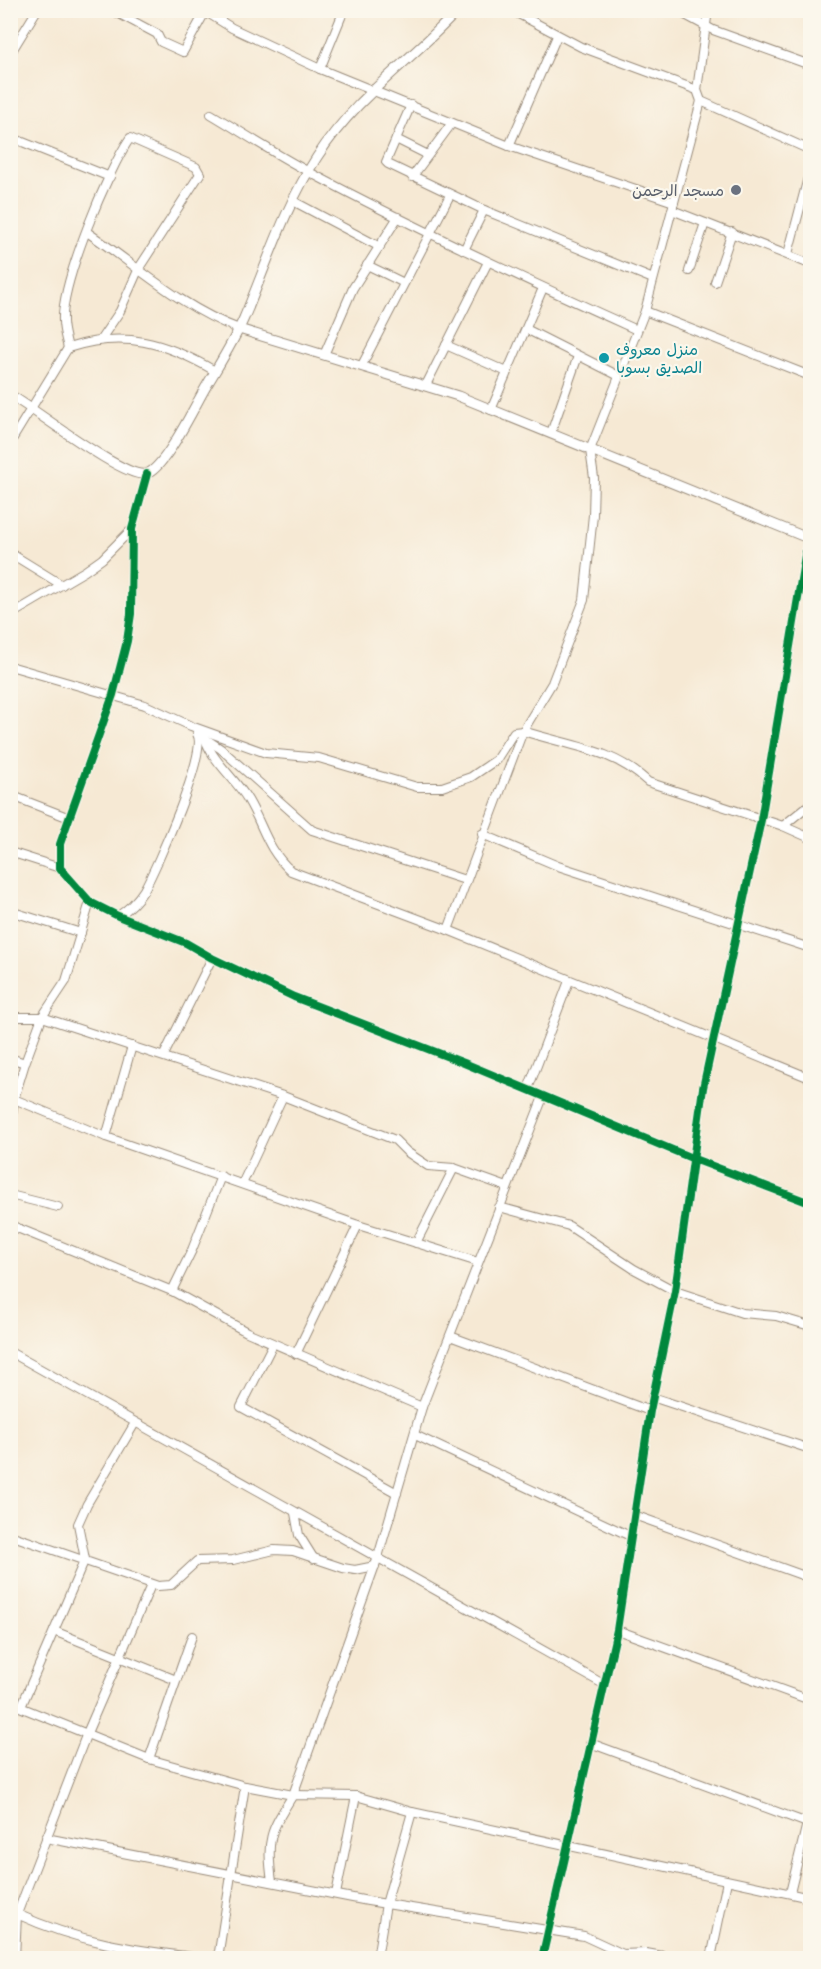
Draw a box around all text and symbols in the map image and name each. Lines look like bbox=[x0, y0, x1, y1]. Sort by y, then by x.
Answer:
place label: مسجد الرحمن bbox=[632, 177, 724, 201]
marker: مسجد الرحمن bbox=[729, 183, 743, 197]
place label: منزل معروف الصديق بسوبا bbox=[616, 336, 702, 378]
marker: منزل معروف الصديق بسوبا bbox=[597, 351, 611, 365]

